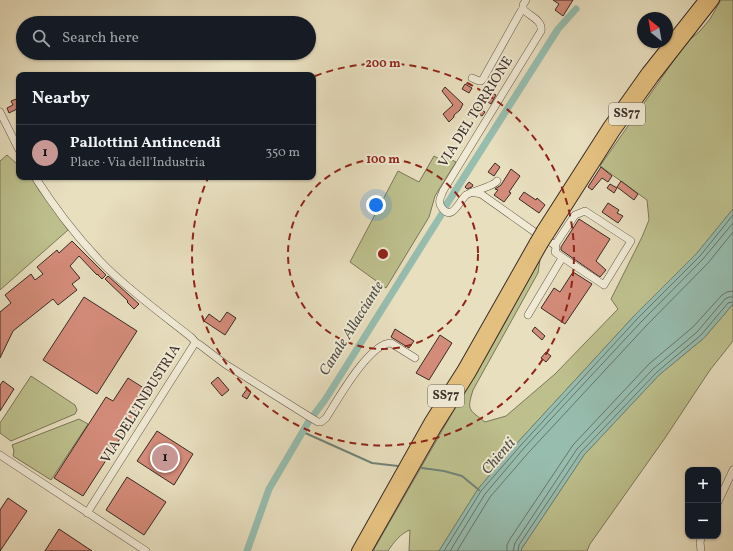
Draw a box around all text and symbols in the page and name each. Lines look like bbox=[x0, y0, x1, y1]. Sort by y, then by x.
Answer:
north arrow bbox=[637, 12, 673, 48]
search box bbox=[16, 16, 316, 60]
icon: search bbox=[30, 27, 52, 49]
text: Search here bbox=[62, 28, 139, 49]
street label: VIA DEL TORRIONE bbox=[434, 53, 518, 171]
text: 200 m bbox=[365, 56, 401, 72]
text: Nearby bbox=[32, 87, 90, 110]
road number: SS77 bbox=[609, 103, 645, 125]
text: Pallottini Antincendi bbox=[70, 133, 221, 154]
text: 1 bbox=[42, 144, 48, 162]
text: 350 m bbox=[265, 144, 300, 162]
text: 100 m bbox=[366, 152, 400, 168]
text: Place · Via dell'Industria bbox=[70, 154, 205, 172]
your location bbox=[366, 195, 386, 215]
centre of rings bbox=[376, 247, 390, 261]
water label: Canale Allacciante bbox=[315, 277, 390, 380]
street label: VIA DELL'INDUSTRIA bbox=[97, 341, 185, 467]
road number: SS77 bbox=[428, 385, 464, 407]
water label: Chienti bbox=[477, 434, 521, 480]
pin: 1 bbox=[152, 443, 178, 473]
map controls bbox=[685, 467, 721, 539]
button: + bbox=[685, 467, 721, 503]
button: − bbox=[685, 503, 721, 539]

